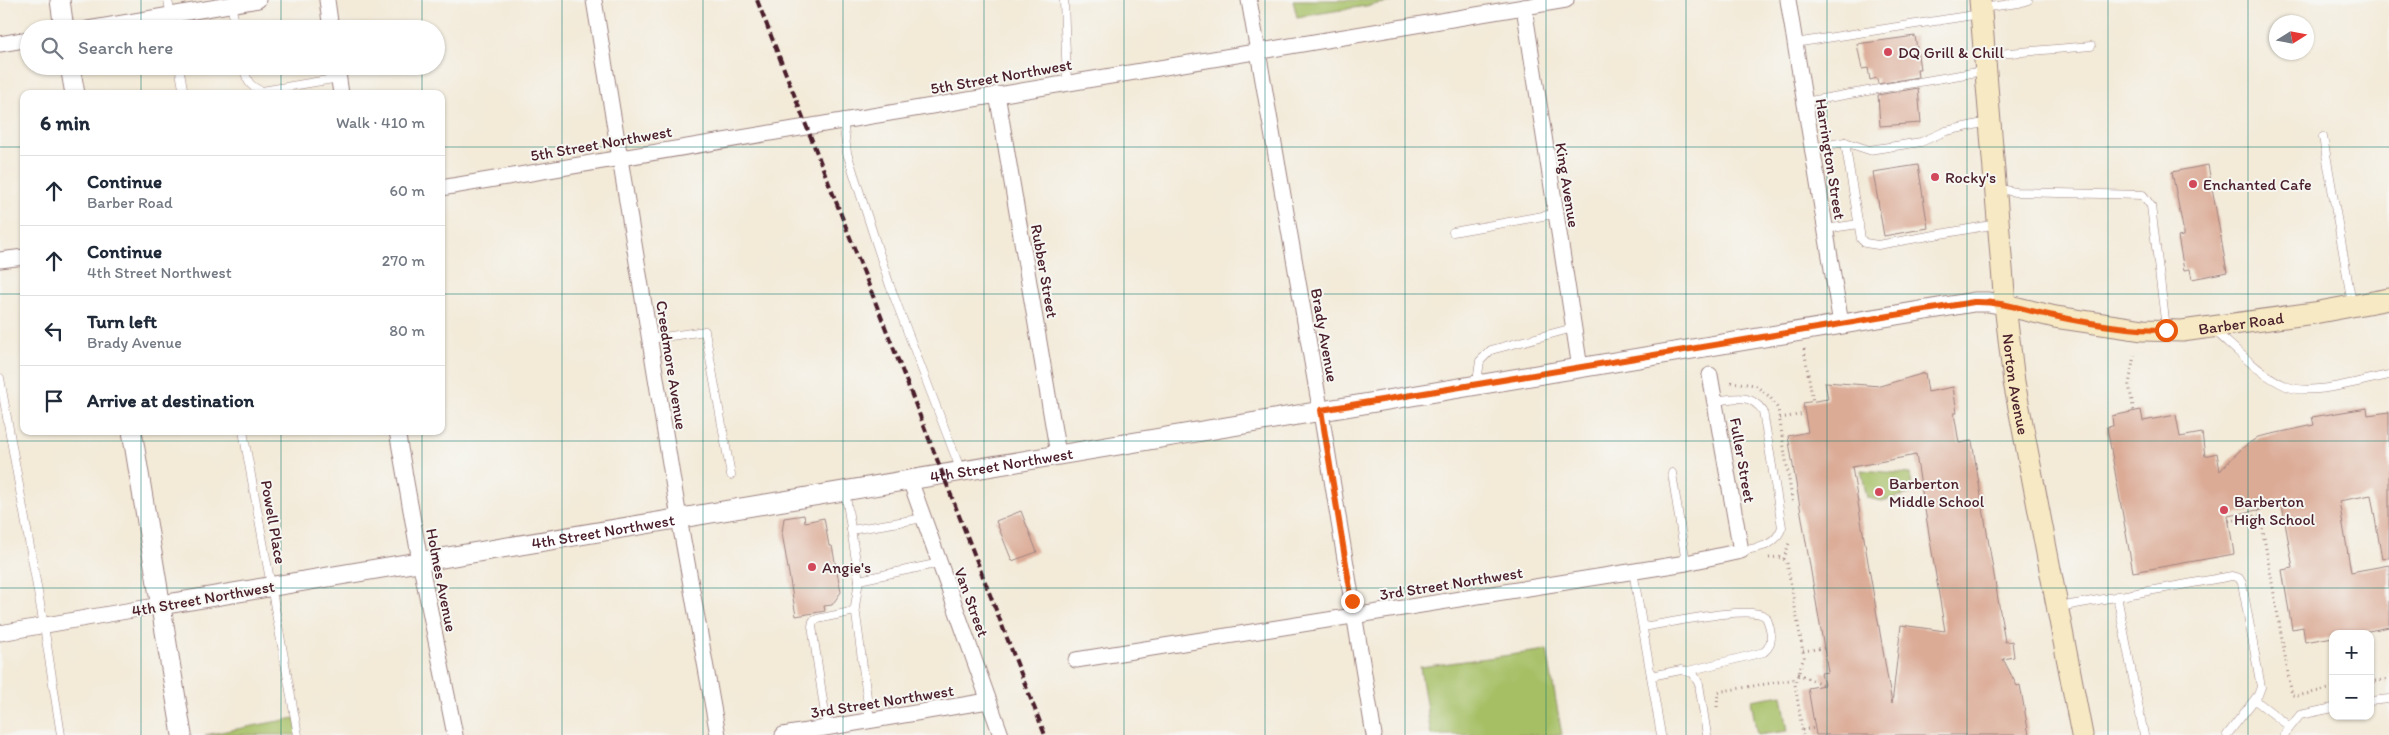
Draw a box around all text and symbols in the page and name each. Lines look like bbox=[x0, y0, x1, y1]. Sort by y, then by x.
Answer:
north arrow bbox=[2269, 15, 2314, 60]
search box bbox=[20, 20, 445, 75]
icon: search bbox=[38, 34, 66, 62]
text: Search here bbox=[78, 36, 173, 59]
place label: DQ Grill & Chill bbox=[1898, 43, 2004, 62]
marker: DQ Grill & Chill bbox=[1882, 46, 1894, 58]
street label: 5th Street Northwest bbox=[929, 55, 1073, 98]
street label: Harrington Street bbox=[1812, 97, 1849, 221]
text: 6 min bbox=[40, 110, 90, 135]
text: Walk · 410 m bbox=[336, 113, 425, 132]
street label: 5th Street Northwest bbox=[529, 122, 673, 165]
street label: King Avenue bbox=[1551, 141, 1584, 229]
place label: Rocky's bbox=[1945, 168, 1996, 187]
text: Continue bbox=[87, 170, 162, 193]
marker: Rocky's bbox=[1929, 171, 1941, 183]
place label: Enchanted Cafe bbox=[2203, 175, 2312, 194]
icon: ahead bbox=[40, 177, 68, 205]
marker: Enchanted Cafe bbox=[2187, 178, 2199, 190]
text: 60 m bbox=[390, 181, 425, 200]
text: Barber Road bbox=[87, 193, 173, 212]
street label: Rubber Street bbox=[1027, 223, 1062, 320]
text: Continue bbox=[87, 240, 162, 263]
icon: ahead bbox=[40, 247, 68, 275]
text: 270 m bbox=[382, 251, 425, 270]
text: 4th Street Northwest bbox=[87, 263, 232, 282]
street label: Brady Avenue bbox=[1307, 287, 1342, 383]
street label: Creedmore Avenue bbox=[652, 299, 691, 431]
street label: Barber Road bbox=[2197, 308, 2285, 339]
text: Turn left bbox=[87, 310, 157, 333]
icon: left bbox=[40, 317, 68, 345]
route start bbox=[2155, 319, 2178, 342]
text: 80 m bbox=[389, 321, 425, 340]
text: Brady Avenue bbox=[87, 333, 182, 352]
street label: Norton Avenue bbox=[1998, 333, 2033, 437]
icon: arrive bbox=[40, 387, 68, 415]
text: Arrive at destination bbox=[87, 389, 254, 412]
street label: Fuller Street bbox=[1726, 416, 1759, 504]
street label: 4th Street Northwest bbox=[928, 444, 1074, 486]
place label: Barberton Middle School bbox=[1889, 474, 1985, 511]
street label: Powell Place bbox=[257, 479, 290, 566]
marker: Barberton Middle School bbox=[1873, 486, 1885, 498]
place label: Barberton High School bbox=[2234, 492, 2316, 529]
marker: Barberton High School bbox=[2218, 504, 2230, 516]
street label: 4th Street Northwest bbox=[530, 510, 676, 553]
street label: Holmes Avenue bbox=[422, 527, 461, 634]
place label: Angie's bbox=[822, 558, 871, 577]
marker: Angie's bbox=[806, 561, 818, 573]
street label: 3rd Street Northwest bbox=[1378, 563, 1524, 604]
street label: Van Street bbox=[950, 565, 993, 639]
street label: 4th Street Northwest bbox=[130, 577, 276, 620]
route end bbox=[1341, 590, 1364, 613]
map controls bbox=[2329, 630, 2374, 720]
button: + bbox=[2329, 630, 2374, 675]
button: − bbox=[2329, 675, 2374, 720]
street label: 3rd Street Northwest bbox=[809, 681, 955, 722]

